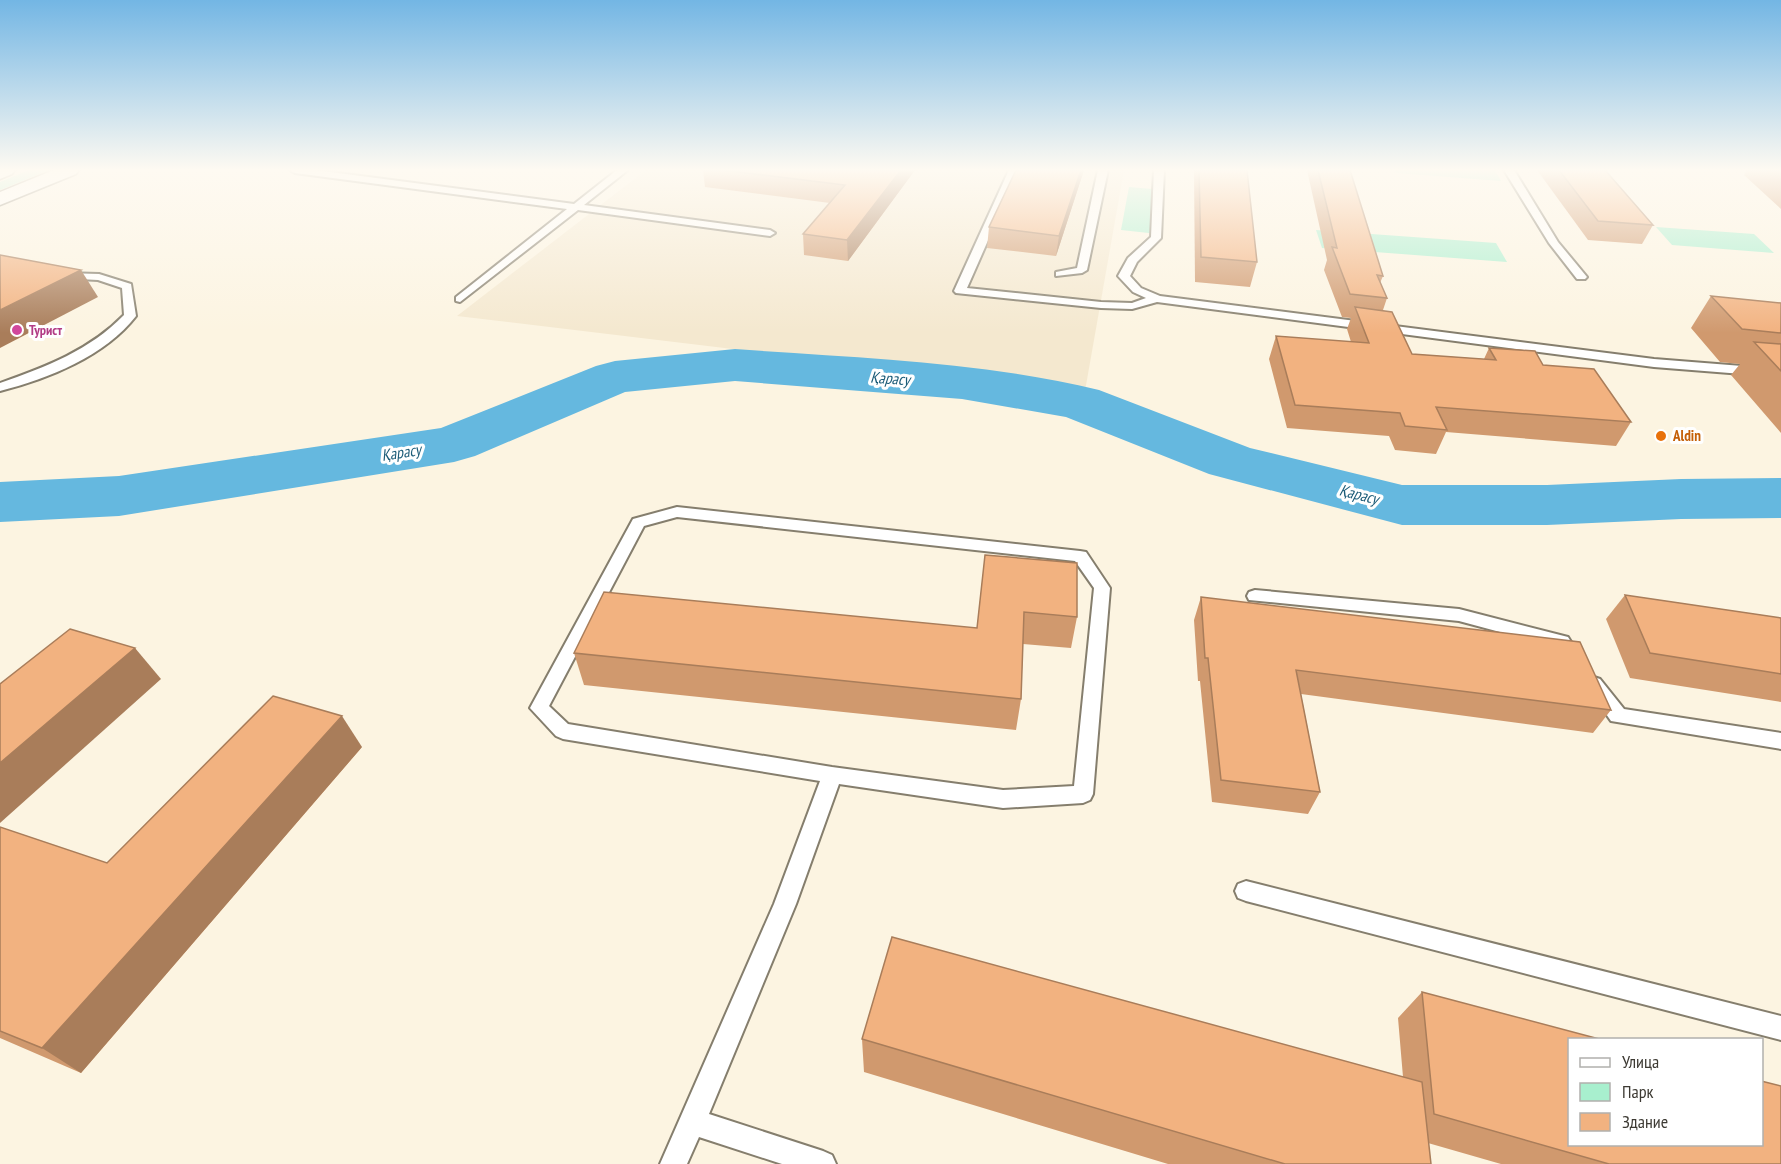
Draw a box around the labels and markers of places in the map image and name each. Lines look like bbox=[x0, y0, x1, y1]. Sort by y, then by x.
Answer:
place label: Турист bbox=[29, 321, 62, 339]
marker: Турист bbox=[10, 323, 24, 337]
place label: Aldin bbox=[1672, 426, 1701, 445]
marker: Aldin bbox=[1654, 429, 1668, 443]

